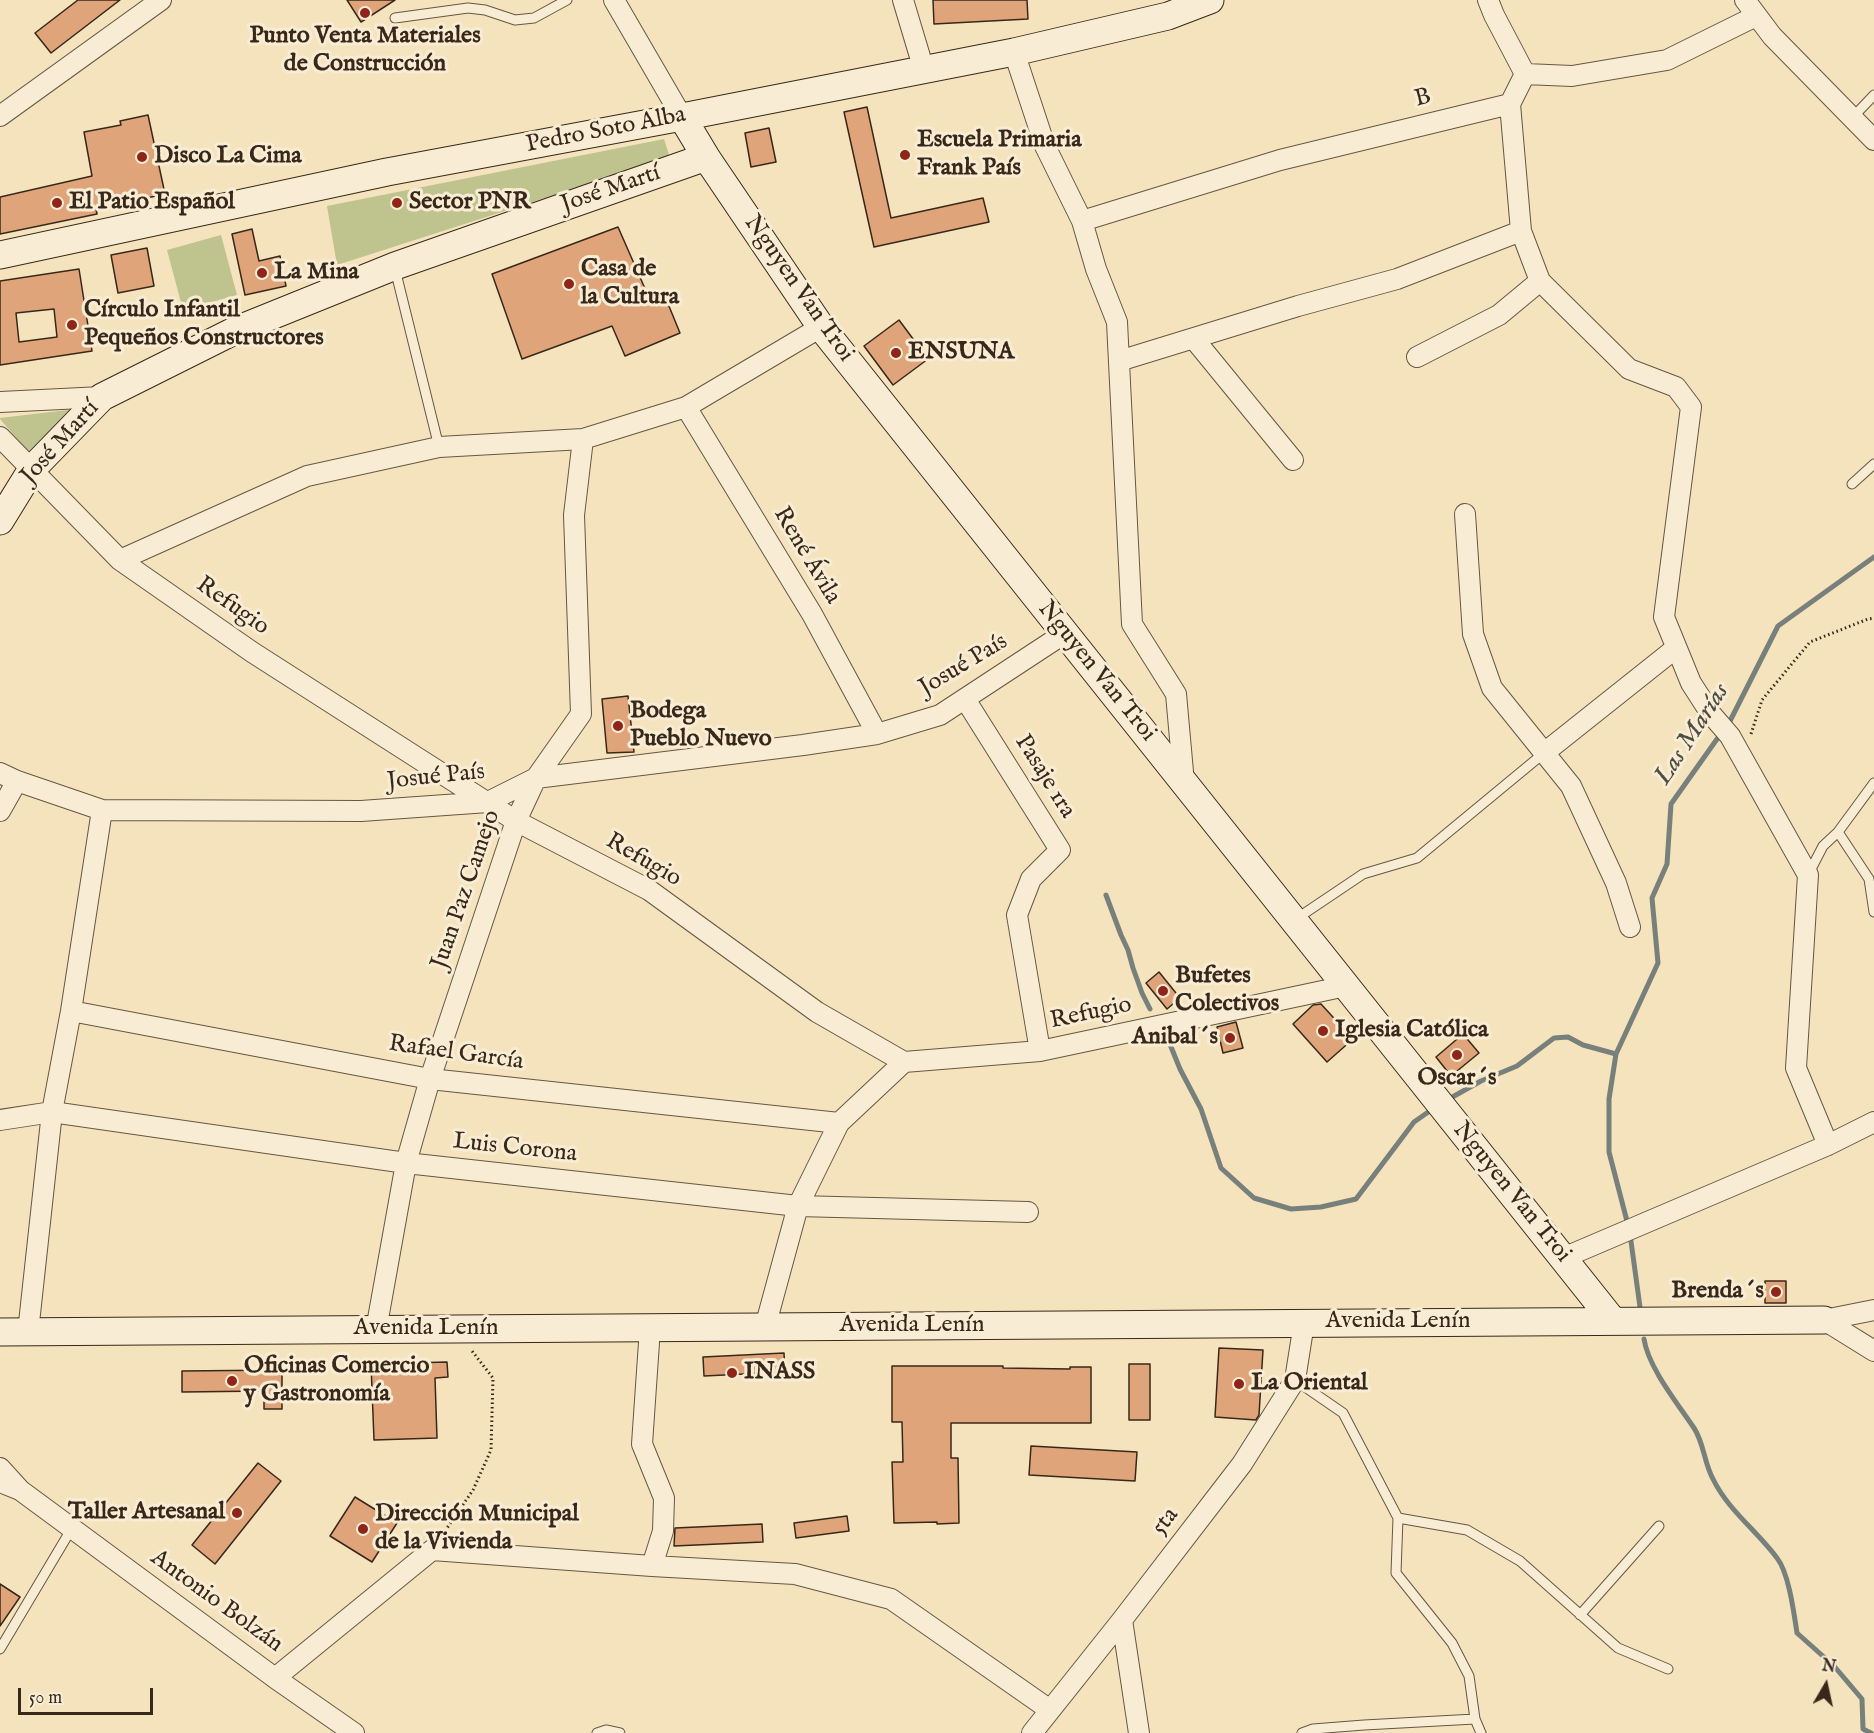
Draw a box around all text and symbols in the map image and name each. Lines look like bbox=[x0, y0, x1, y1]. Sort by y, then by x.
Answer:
marker: Punto Venta Materiales de Construcción bbox=[358, 6, 372, 20]
place label: Punto Venta Materiales de Construcción bbox=[249, 23, 481, 79]
street label: B bbox=[1412, 83, 1434, 115]
street label: Pedro Soto Alba bbox=[524, 101, 688, 161]
place label: Escuela Primaria Frank País bbox=[917, 127, 1082, 183]
place label: Disco La Cima bbox=[154, 143, 302, 171]
marker: Escuela Primaria Frank País bbox=[898, 148, 912, 162]
marker: Disco La Cima bbox=[135, 150, 149, 164]
street label: José Martí bbox=[558, 160, 664, 220]
place label: El Patio Español bbox=[69, 189, 235, 217]
place label: Sector PNR bbox=[409, 189, 530, 217]
marker: El Patio Español bbox=[50, 196, 64, 210]
marker: Sector PNR bbox=[390, 196, 404, 210]
street label: Nguyen Van Troi bbox=[737, 210, 859, 368]
place label: Casa de la Cultura bbox=[581, 256, 679, 312]
place label: La Mina bbox=[274, 259, 359, 287]
marker: La Mina bbox=[255, 266, 269, 280]
marker: Casa de la Cultura bbox=[562, 277, 576, 291]
place label: Círculo Infantil Pequeños Constructores bbox=[84, 297, 324, 353]
marker: Círculo Infantil Pequeños Constructores bbox=[65, 318, 79, 332]
place label: ENSUNA bbox=[908, 339, 1014, 367]
marker: ENSUNA bbox=[889, 346, 903, 360]
street label: José Martí bbox=[16, 395, 106, 491]
street label: René Ávila bbox=[766, 502, 846, 610]
street label: Refugio bbox=[190, 572, 274, 642]
street label: Nguyen Van Troi bbox=[1031, 596, 1161, 748]
street label: Josué País bbox=[915, 628, 1013, 704]
water label: Las Marías bbox=[1649, 678, 1737, 792]
place label: Bodega Pueblo Nuevo bbox=[630, 698, 772, 754]
marker: Bodega Pueblo Nuevo bbox=[611, 719, 625, 733]
street label: Pasaje 1ra bbox=[1007, 730, 1081, 824]
street label: Josué País bbox=[386, 759, 486, 797]
street label: Juan Paz Camejo bbox=[426, 807, 508, 973]
street label: Refugio bbox=[600, 828, 686, 894]
place label: Bufetes Colectivos bbox=[1175, 963, 1279, 1019]
marker: Bufetes Colectivos bbox=[1156, 984, 1170, 998]
street label: Refugio bbox=[1048, 991, 1134, 1037]
place label: Iglesia Católica bbox=[1335, 1017, 1488, 1045]
place label: Anibal´s bbox=[1132, 1024, 1218, 1052]
marker: Iglesia Católica bbox=[1316, 1024, 1330, 1038]
street label: Rafael García bbox=[387, 1030, 525, 1078]
marker: Anibal´s bbox=[1223, 1031, 1237, 1045]
marker: Oscar´s bbox=[1450, 1048, 1464, 1062]
place label: Oscar´s bbox=[1418, 1065, 1496, 1093]
street label: Nguyen Van Troi bbox=[1446, 1117, 1576, 1269]
street label: Luis Corona bbox=[452, 1128, 578, 1170]
place label: Brenda´s bbox=[1671, 1278, 1764, 1306]
marker: Brenda´s bbox=[1769, 1285, 1783, 1299]
street label: Avenida Lenín bbox=[1325, 1308, 1471, 1336]
street label: Avenida Lenín bbox=[839, 1312, 985, 1340]
street label: Avenida Lenín bbox=[353, 1315, 499, 1343]
place label: Oficinas Comercio y Gastronomía bbox=[244, 1353, 429, 1409]
place label: INASS bbox=[744, 1359, 815, 1387]
marker: INASS bbox=[725, 1366, 739, 1380]
place label: La Oriental bbox=[1251, 1370, 1368, 1398]
marker: Oficinas Comercio y Gastronomía bbox=[225, 1374, 239, 1388]
marker: La Oriental bbox=[1232, 1377, 1246, 1391]
place label: Taller Artesanal bbox=[68, 1499, 225, 1527]
place label: Dirección Municipal de la Vivienda bbox=[375, 1501, 579, 1557]
street label: 5ta bbox=[1146, 1502, 1186, 1542]
marker: Taller Artesanal bbox=[230, 1506, 244, 1520]
marker: Dirección Municipal de la Vivienda bbox=[356, 1522, 370, 1536]
street label: Antonio Bolzán bbox=[144, 1544, 288, 1660]
north arrow bbox=[1796, 1655, 1856, 1715]
text: N bbox=[1820, 1656, 1837, 1678]
scale bar bbox=[21, 1676, 156, 1714]
text: 50 m bbox=[29, 1687, 62, 1710]

